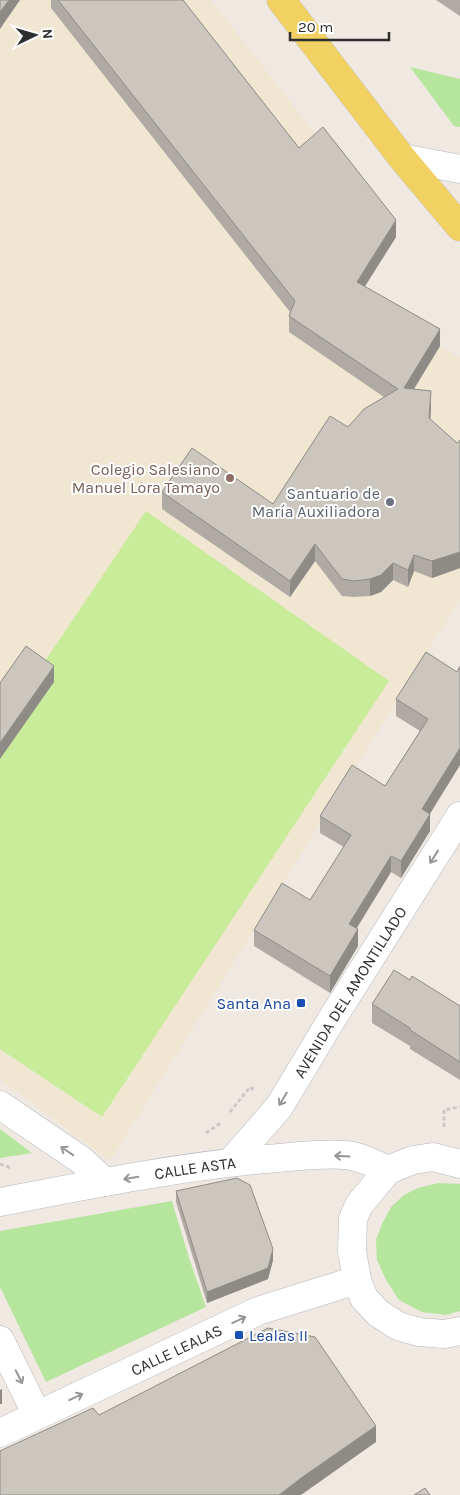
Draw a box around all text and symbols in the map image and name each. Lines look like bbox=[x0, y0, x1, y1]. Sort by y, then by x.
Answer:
north arrow bbox=[10, 10, 60, 60]
scale bar bbox=[290, 10, 389, 42]
text: 20 m bbox=[298, 18, 333, 36]
text: N bbox=[39, 28, 56, 40]
place label: Colegio Salesiano Manuel Lora Tamayo bbox=[72, 460, 220, 497]
marker: Colegio Salesiano Manuel Lora Tamayo bbox=[224, 472, 236, 484]
place label: Santuario de María Auxiliadora bbox=[252, 484, 380, 521]
marker: Santuario de María Auxiliadora bbox=[384, 496, 396, 508]
one-way arrow bbox=[428, 850, 438, 864]
street label: AVENIDA DEL AMONTILLADO bbox=[289, 903, 410, 1081]
place label: Santa Ana bbox=[217, 994, 291, 1013]
marker: Santa Ana bbox=[295, 997, 307, 1009]
one-way arrow bbox=[278, 1092, 288, 1106]
one-way arrow bbox=[60, 1146, 74, 1156]
one-way arrow bbox=[334, 1151, 350, 1160]
street label: CALLE ASTA bbox=[153, 1153, 237, 1183]
one-way arrow bbox=[123, 1173, 139, 1183]
one-way arrow bbox=[231, 1315, 246, 1325]
street label: CALLE LEALAS bbox=[128, 1320, 225, 1379]
place label: Lealas II bbox=[249, 1326, 308, 1345]
marker: Lealas II bbox=[233, 1329, 245, 1341]
one-way arrow bbox=[14, 1370, 24, 1385]
one-way arrow bbox=[68, 1391, 83, 1401]

